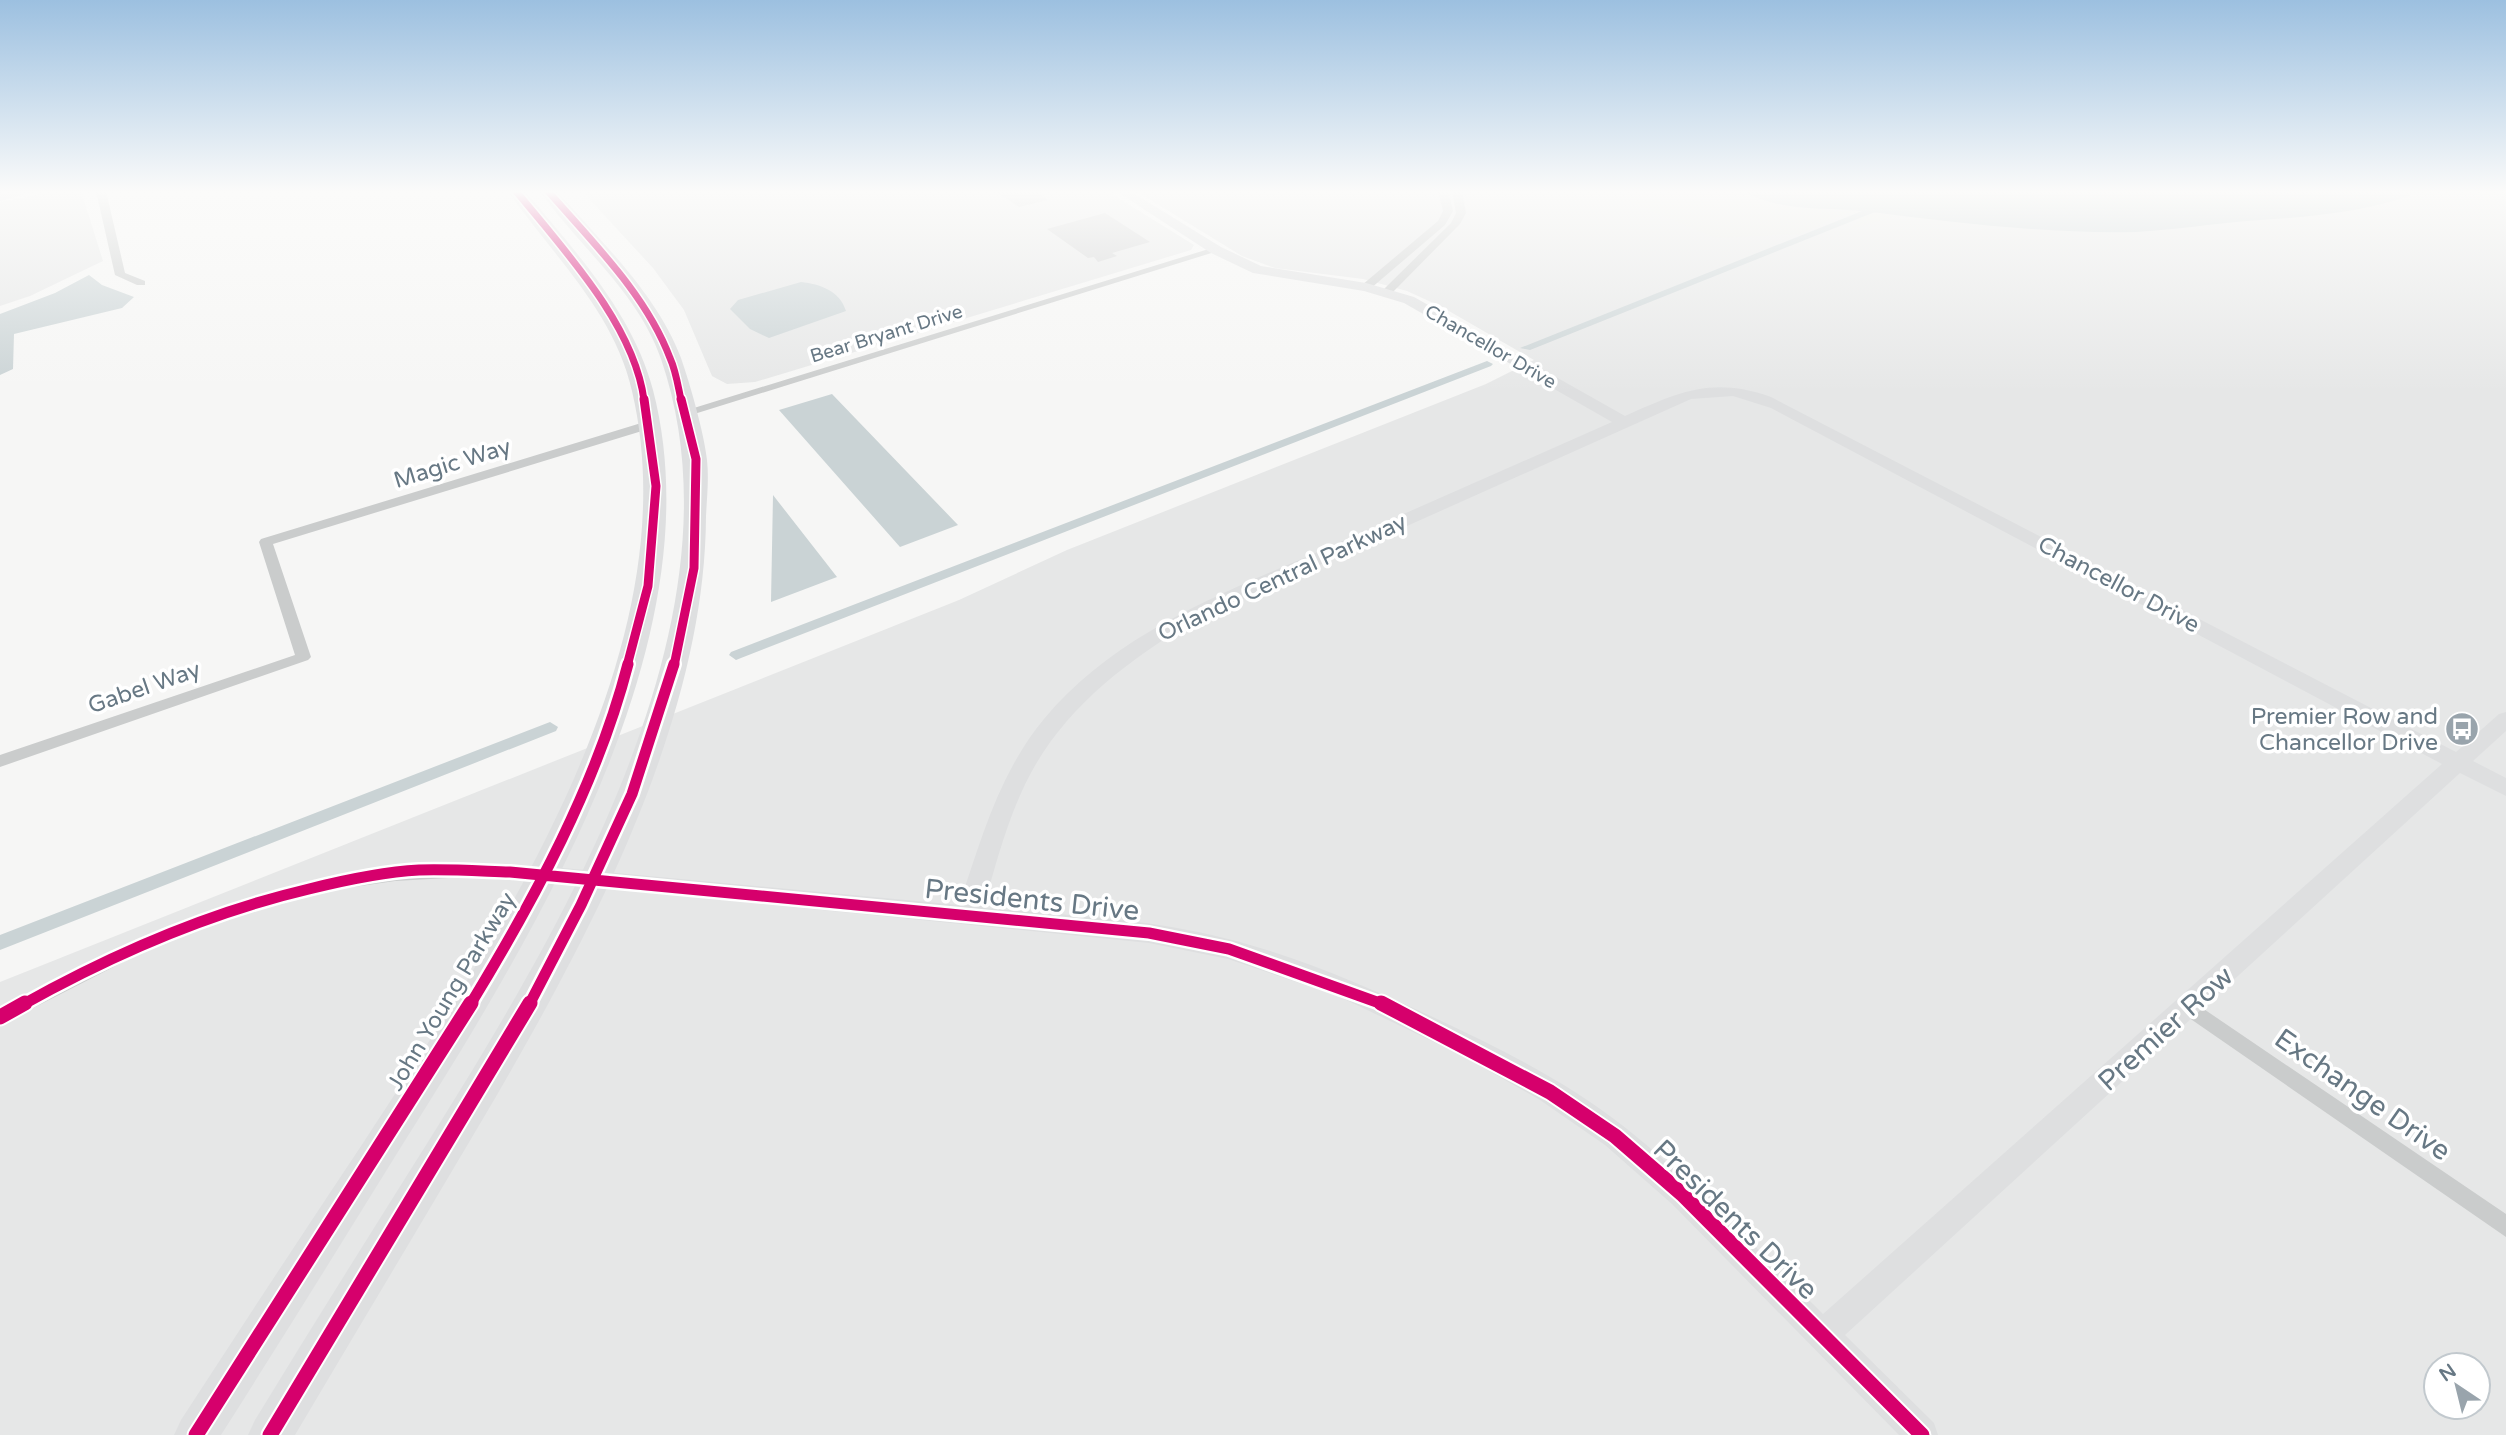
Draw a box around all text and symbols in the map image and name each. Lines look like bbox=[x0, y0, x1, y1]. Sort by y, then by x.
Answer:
street label: Bear Bryant Drive bbox=[807, 300, 965, 368]
street label: Chancellor Drive bbox=[1421, 300, 1560, 393]
street label: Magic Way bbox=[390, 433, 514, 495]
street label: Orlando Central Parkway bbox=[1154, 508, 1411, 648]
street label: Chancellor Drive bbox=[2033, 531, 2204, 639]
street label: Gabel Way bbox=[84, 656, 204, 720]
place label: Premier Row and Chancellor Drive bbox=[2251, 703, 2438, 757]
bus stop icon: Premier Row and Chancellor Drive bbox=[2443, 710, 2481, 748]
street label: Presidents Drive bbox=[923, 872, 1141, 928]
street label: John Young Parkway bbox=[382, 887, 522, 1096]
street label: Premier Row bbox=[2091, 959, 2240, 1098]
street label: Exchange Drive bbox=[2268, 1021, 2457, 1168]
street label: Presidents Drive bbox=[1646, 1133, 1825, 1307]
north arrow bbox=[2422, 1351, 2492, 1421]
text: N bbox=[2435, 1360, 2460, 1386]

